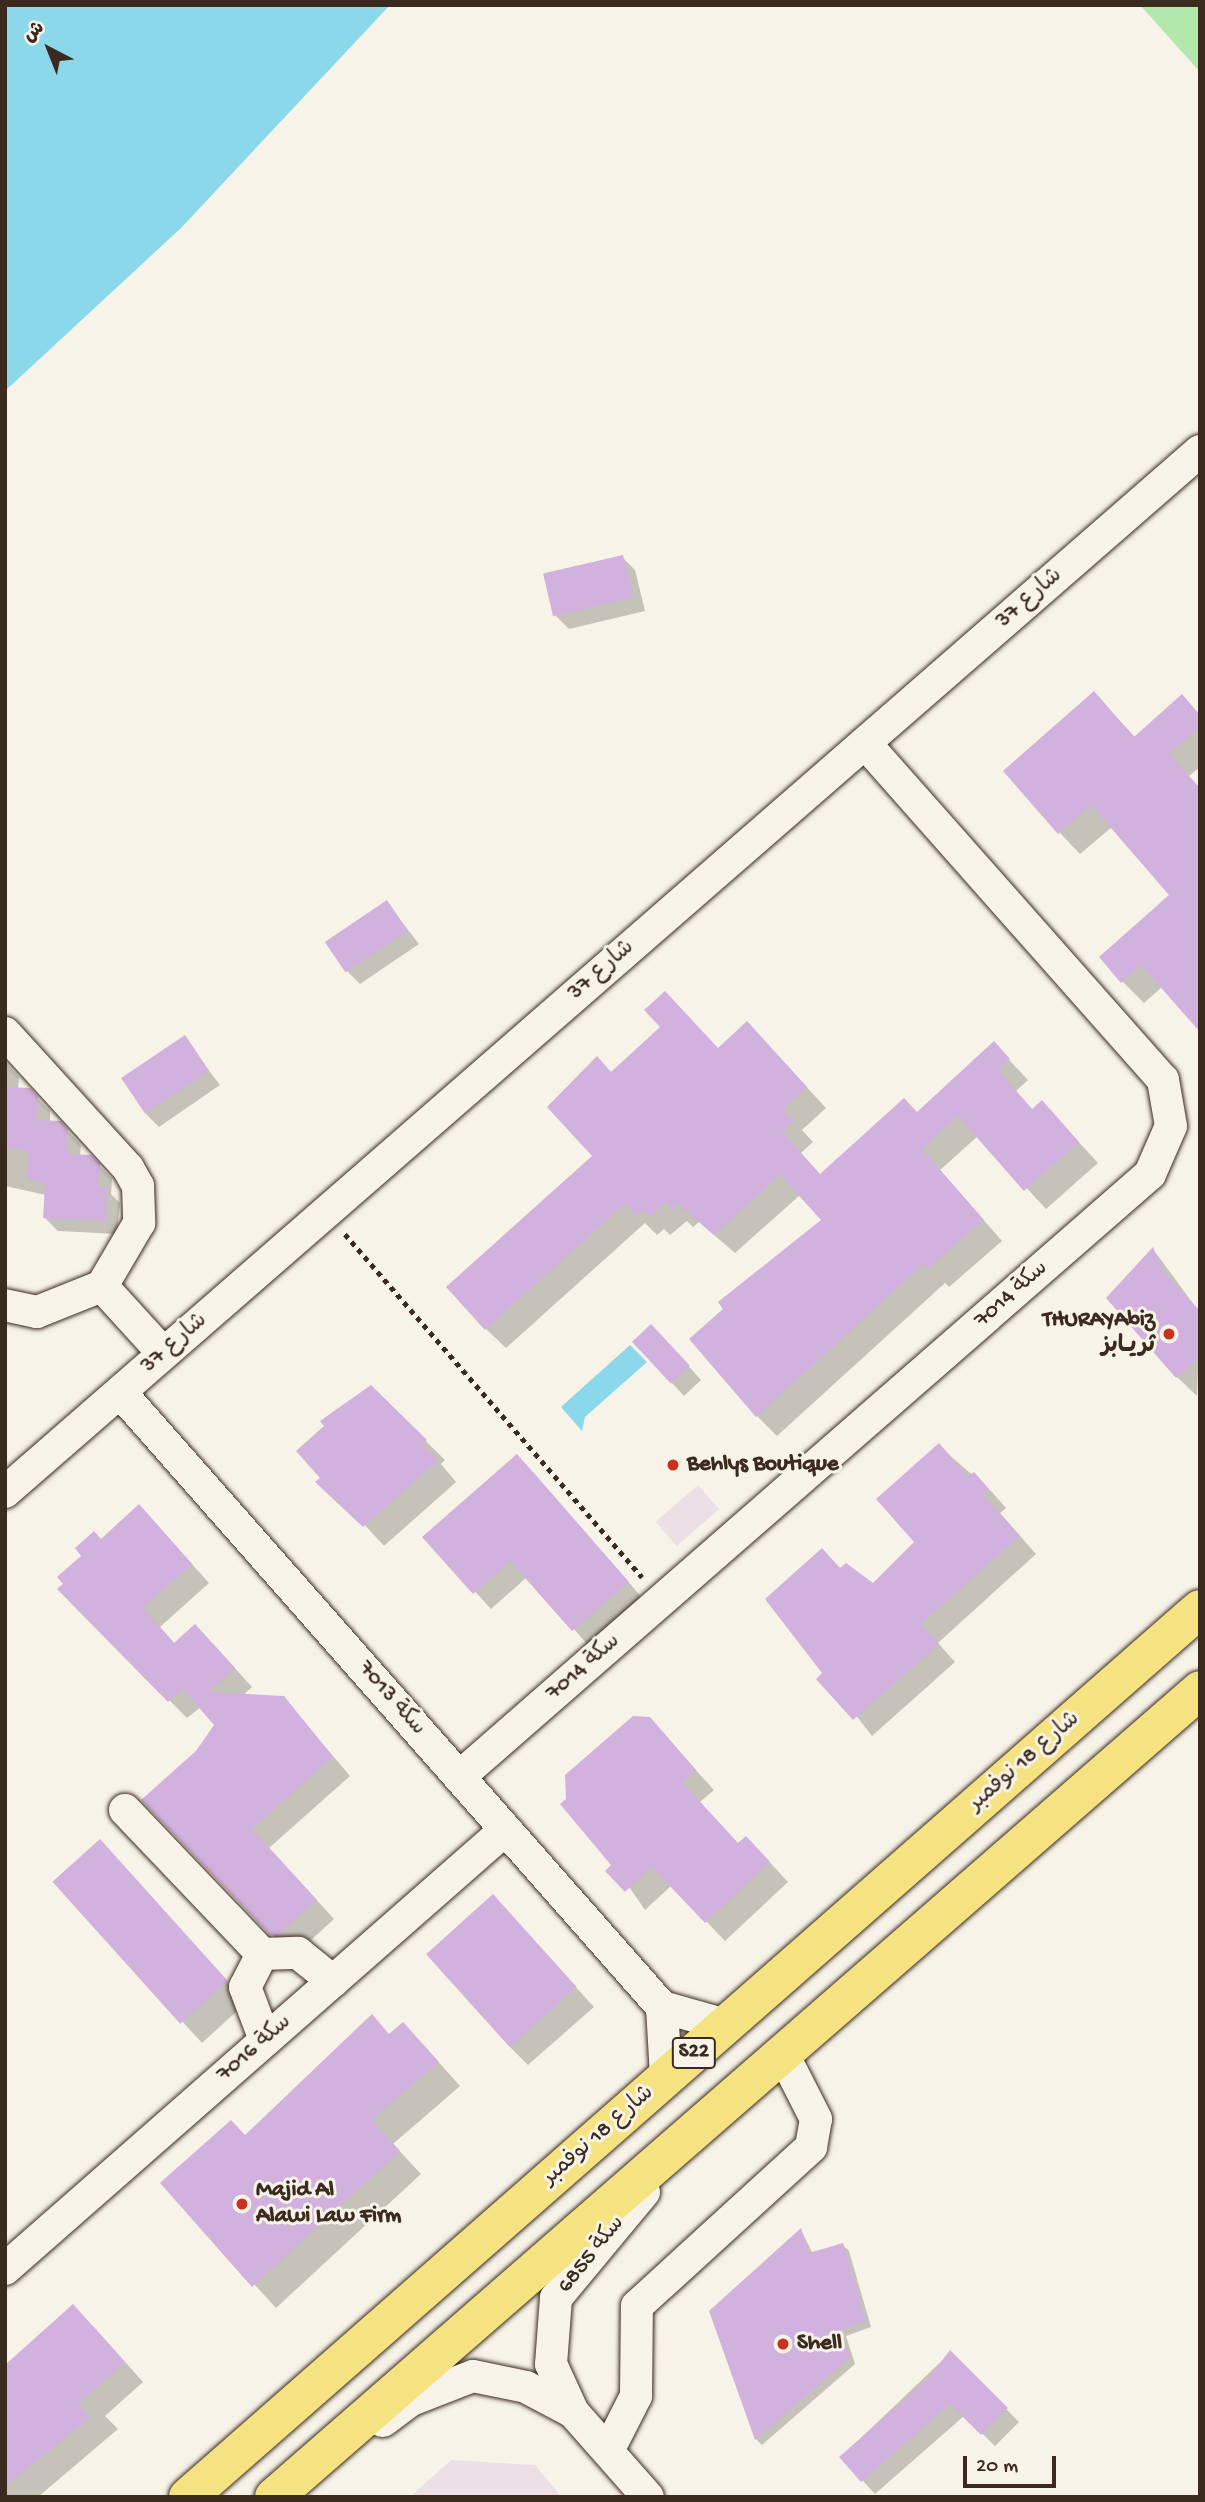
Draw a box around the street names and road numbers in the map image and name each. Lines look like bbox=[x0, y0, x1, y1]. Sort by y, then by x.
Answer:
street label: شارع 37 bbox=[991, 563, 1069, 635]
street label: شارع 37 bbox=[563, 935, 641, 1007]
street label: سكة 7014 bbox=[969, 1255, 1055, 1335]
street label: شارع 37 bbox=[136, 1308, 214, 1380]
street label: سكة 7014 bbox=[541, 1628, 627, 1708]
street label: سكة 7013 bbox=[351, 1656, 431, 1742]
street label: شارع 18 نوفمبر bbox=[964, 1706, 1086, 1818]
street label: سكة 7016 bbox=[212, 2009, 298, 2089]
road number: S22 bbox=[671, 2036, 717, 2070]
street label: شارع 18 نوفمبر bbox=[538, 2080, 660, 2192]
street label: سكة 6855 bbox=[552, 2210, 632, 2300]

